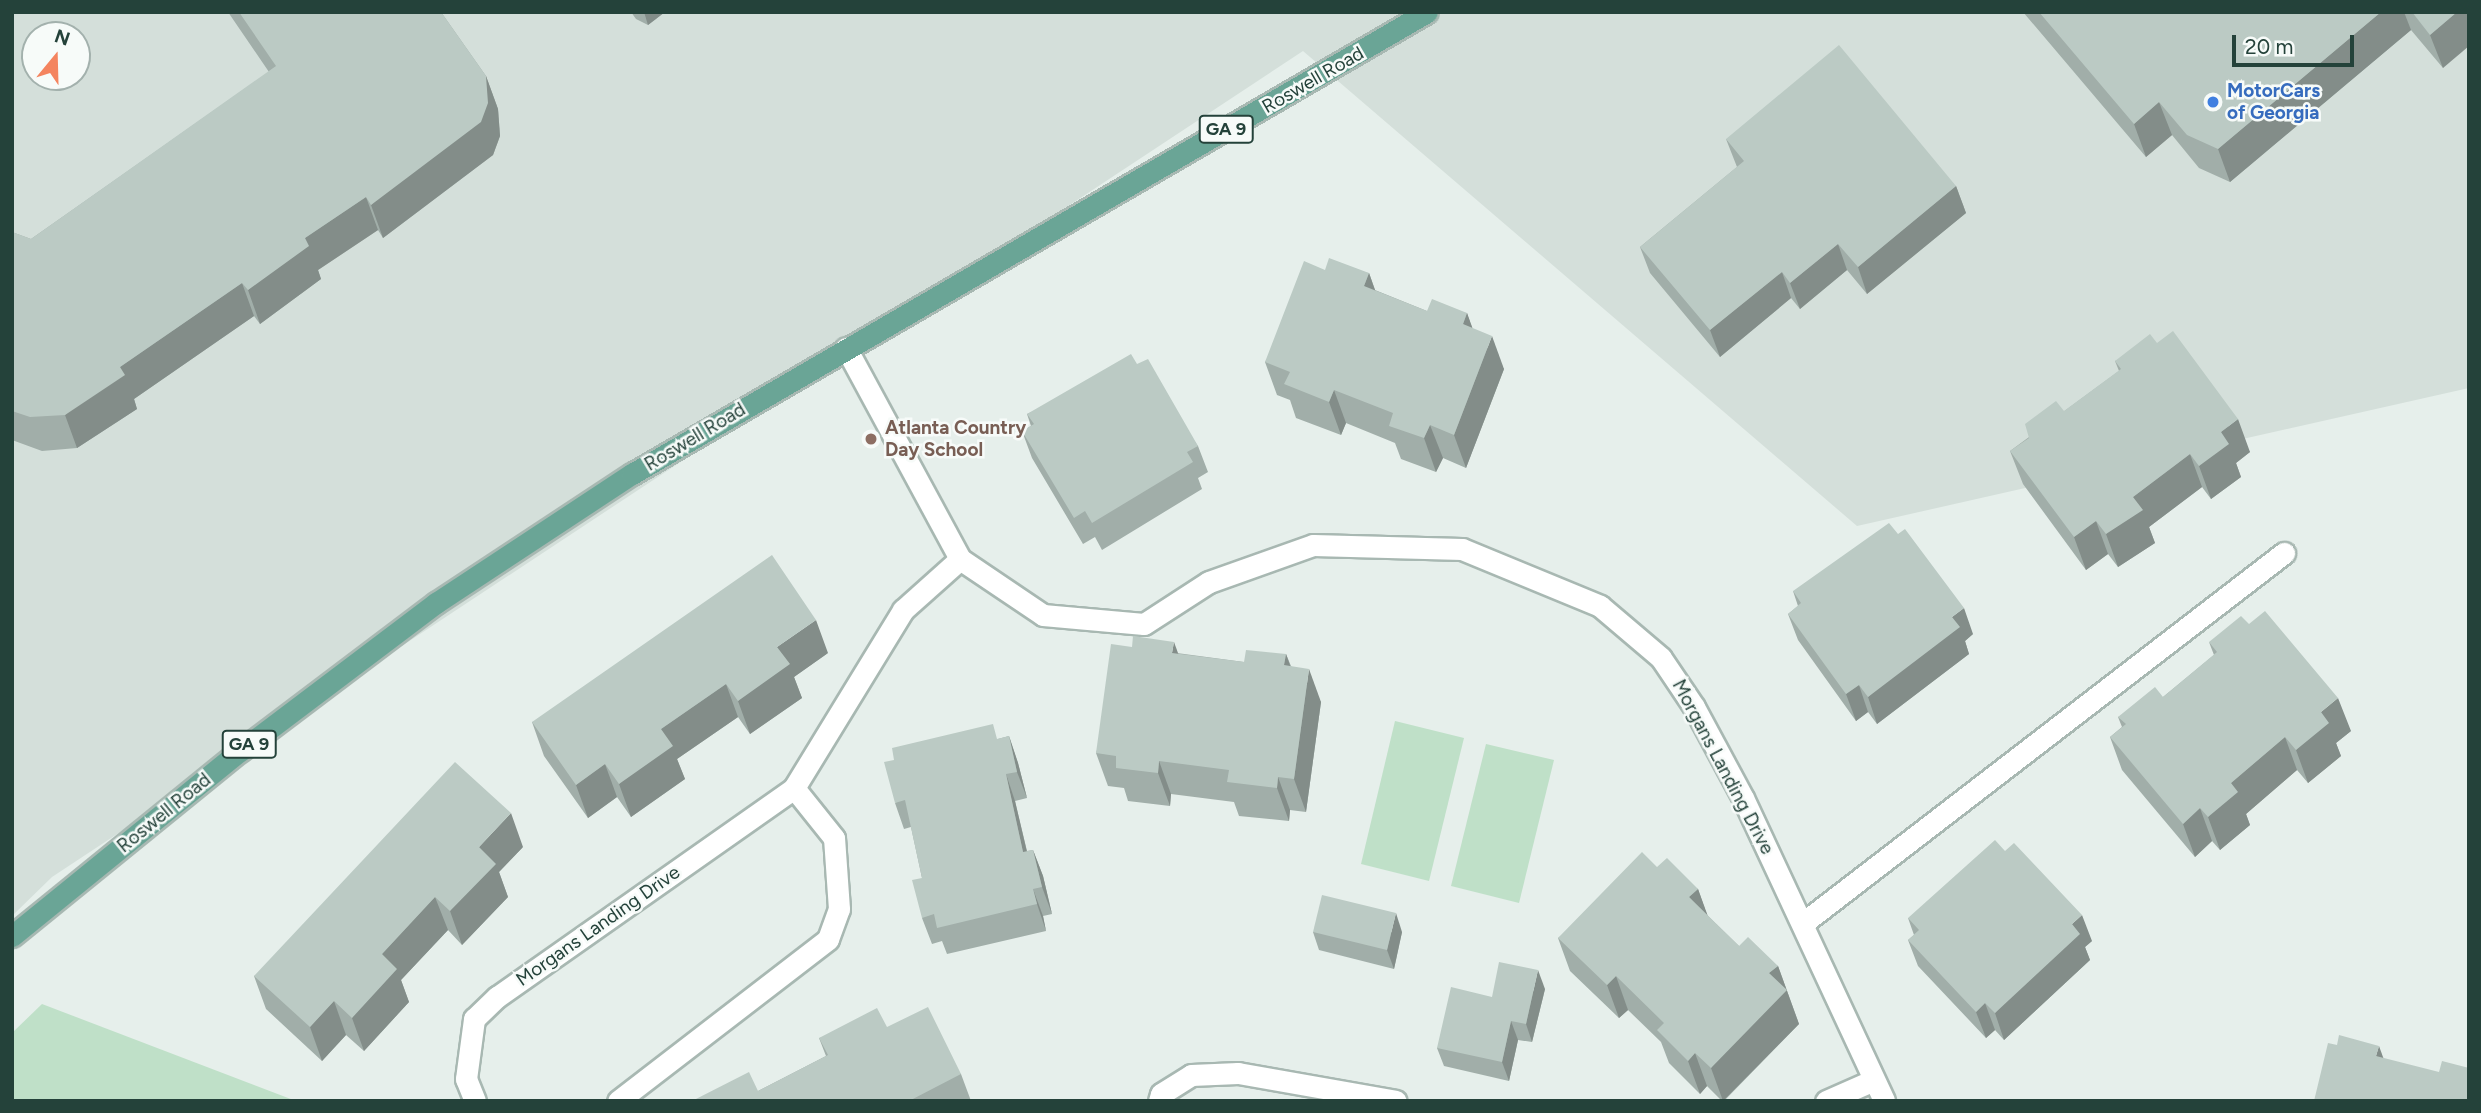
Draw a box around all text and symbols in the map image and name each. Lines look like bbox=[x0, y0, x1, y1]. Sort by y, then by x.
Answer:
north arrow bbox=[21, 21, 91, 91]
scale bar bbox=[2236, 21, 2358, 65]
text: N bbox=[52, 24, 73, 51]
text: 20 m bbox=[2245, 34, 2293, 59]
street label: Roswell Road bbox=[1258, 42, 1368, 118]
place label: MotorCars of Georgia bbox=[2227, 80, 2320, 124]
marker: MotorCars of Georgia bbox=[2205, 94, 2221, 110]
road number: GA 9 bbox=[1198, 114, 1254, 144]
street label: Roswell Road bbox=[640, 398, 750, 476]
place label: Atlanta Country Day School bbox=[885, 417, 1026, 461]
marker: Atlanta Country Day School bbox=[863, 431, 879, 447]
street label: Morgans Landing Drive bbox=[1667, 676, 1779, 858]
road number: GA 9 bbox=[221, 730, 277, 758]
street label: Roswell Road bbox=[113, 768, 215, 858]
street label: Morgans Landing Drive bbox=[512, 861, 684, 991]

